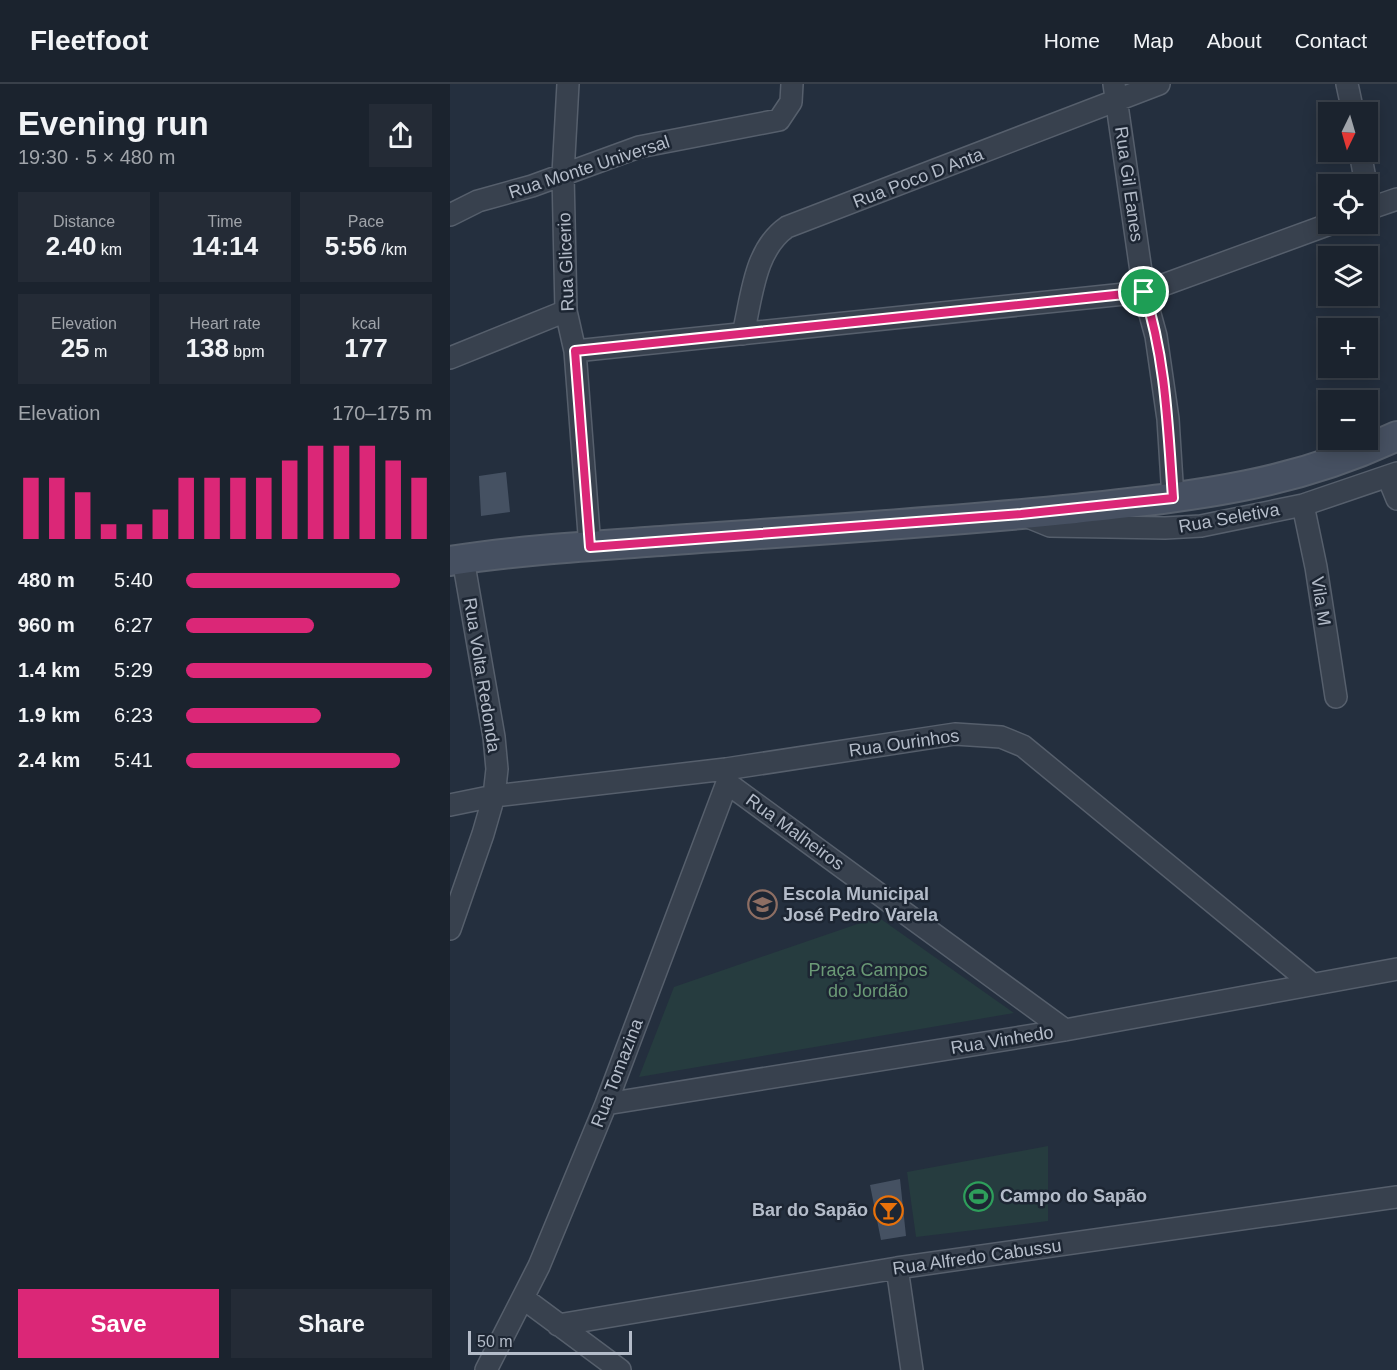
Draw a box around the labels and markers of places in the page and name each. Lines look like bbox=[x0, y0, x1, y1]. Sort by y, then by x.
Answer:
pin bbox=[1118, 266, 1169, 317]
place label: Escola Municipal José Pedro Varela bbox=[783, 884, 939, 925]
school or university icon: Escola Municipal José Pedro Varela bbox=[746, 888, 778, 920]
sports icon: Campo do Sapão bbox=[963, 1180, 995, 1212]
place label: Campo do Sapão bbox=[1000, 1186, 1147, 1206]
bar icon: Bar do Sapão bbox=[873, 1194, 905, 1226]
place label: Bar do Sapão bbox=[752, 1200, 868, 1220]

